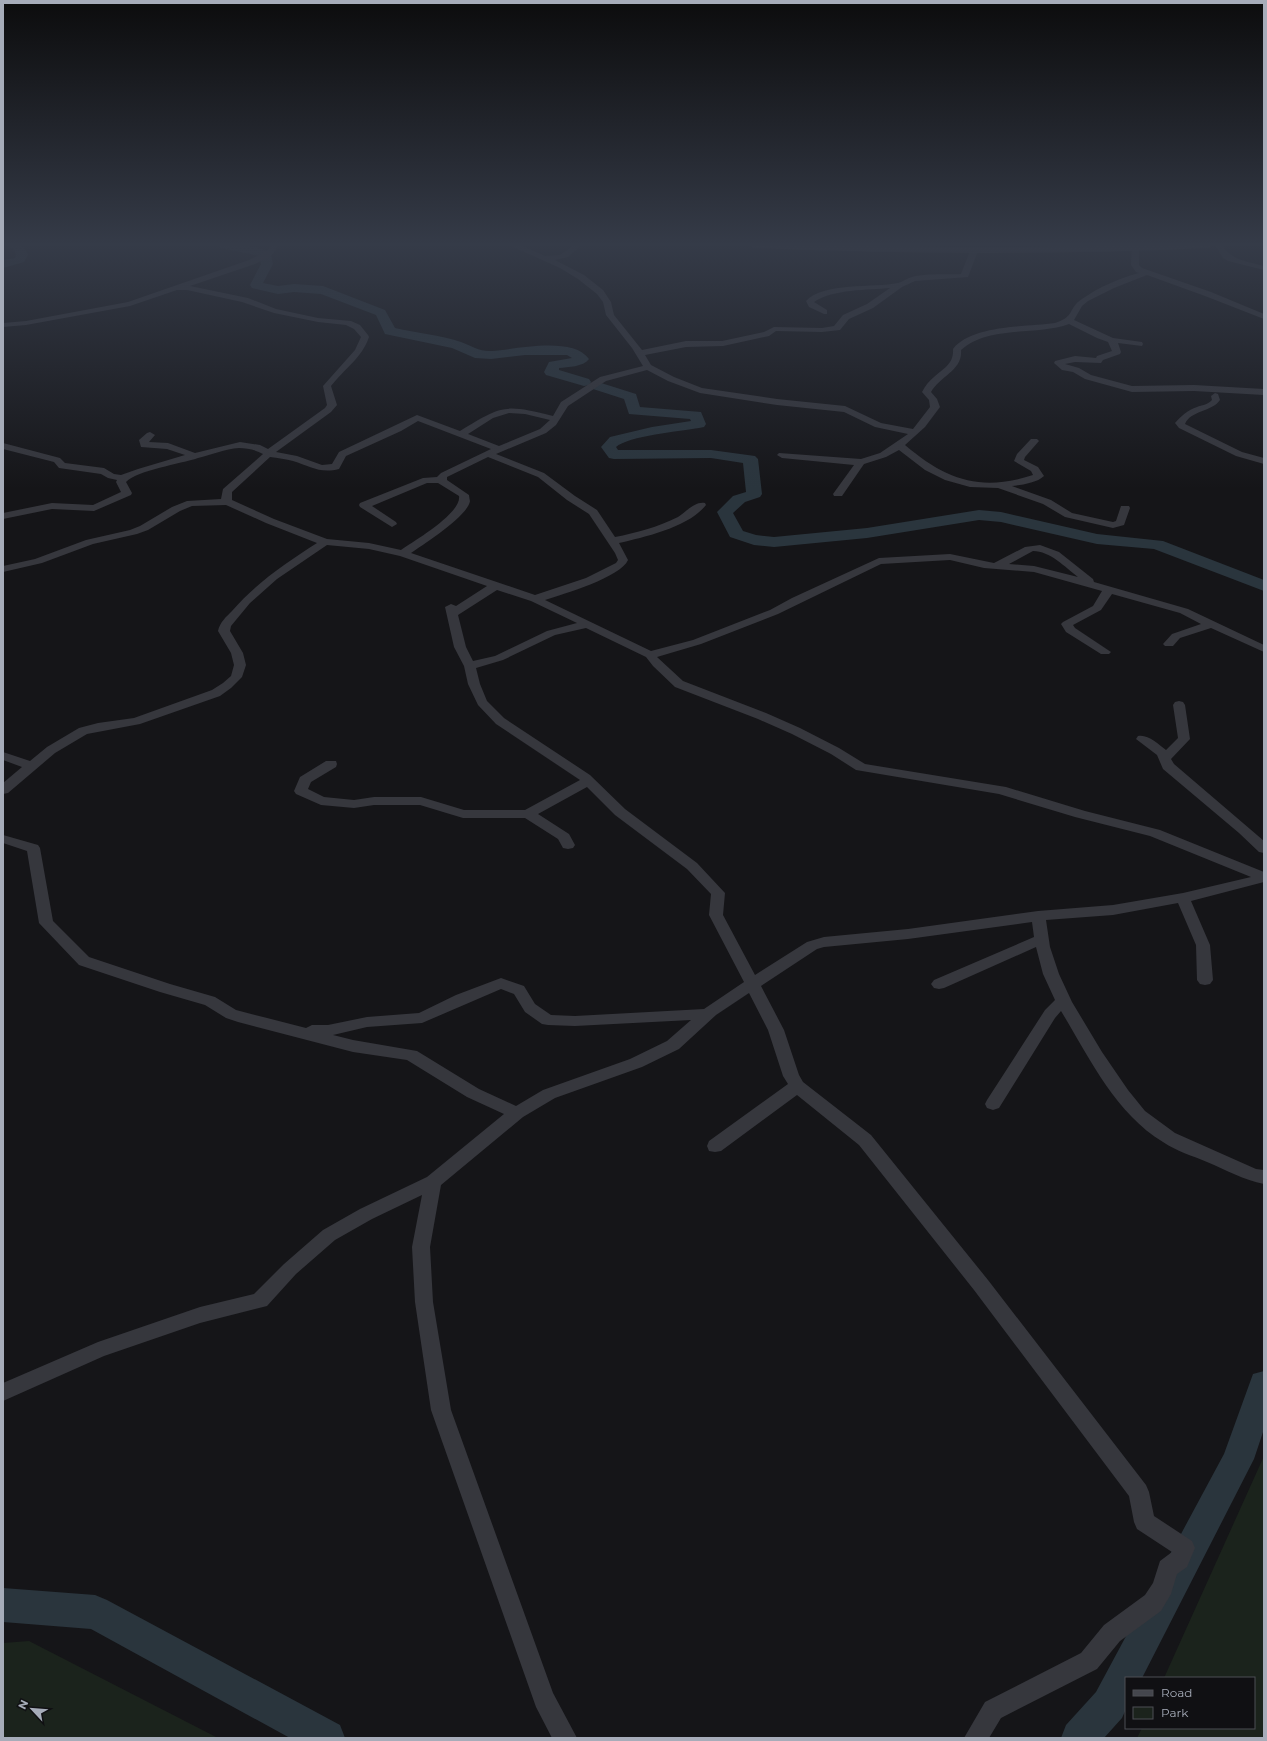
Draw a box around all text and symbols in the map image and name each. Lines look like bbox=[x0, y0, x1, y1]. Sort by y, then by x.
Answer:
legend bbox=[1125, 1677, 1255, 1729]
text: Road bbox=[1161, 1685, 1192, 1700]
north arrow bbox=[12, 1689, 52, 1729]
text: N bbox=[15, 1698, 31, 1712]
text: Park bbox=[1161, 1705, 1189, 1720]

